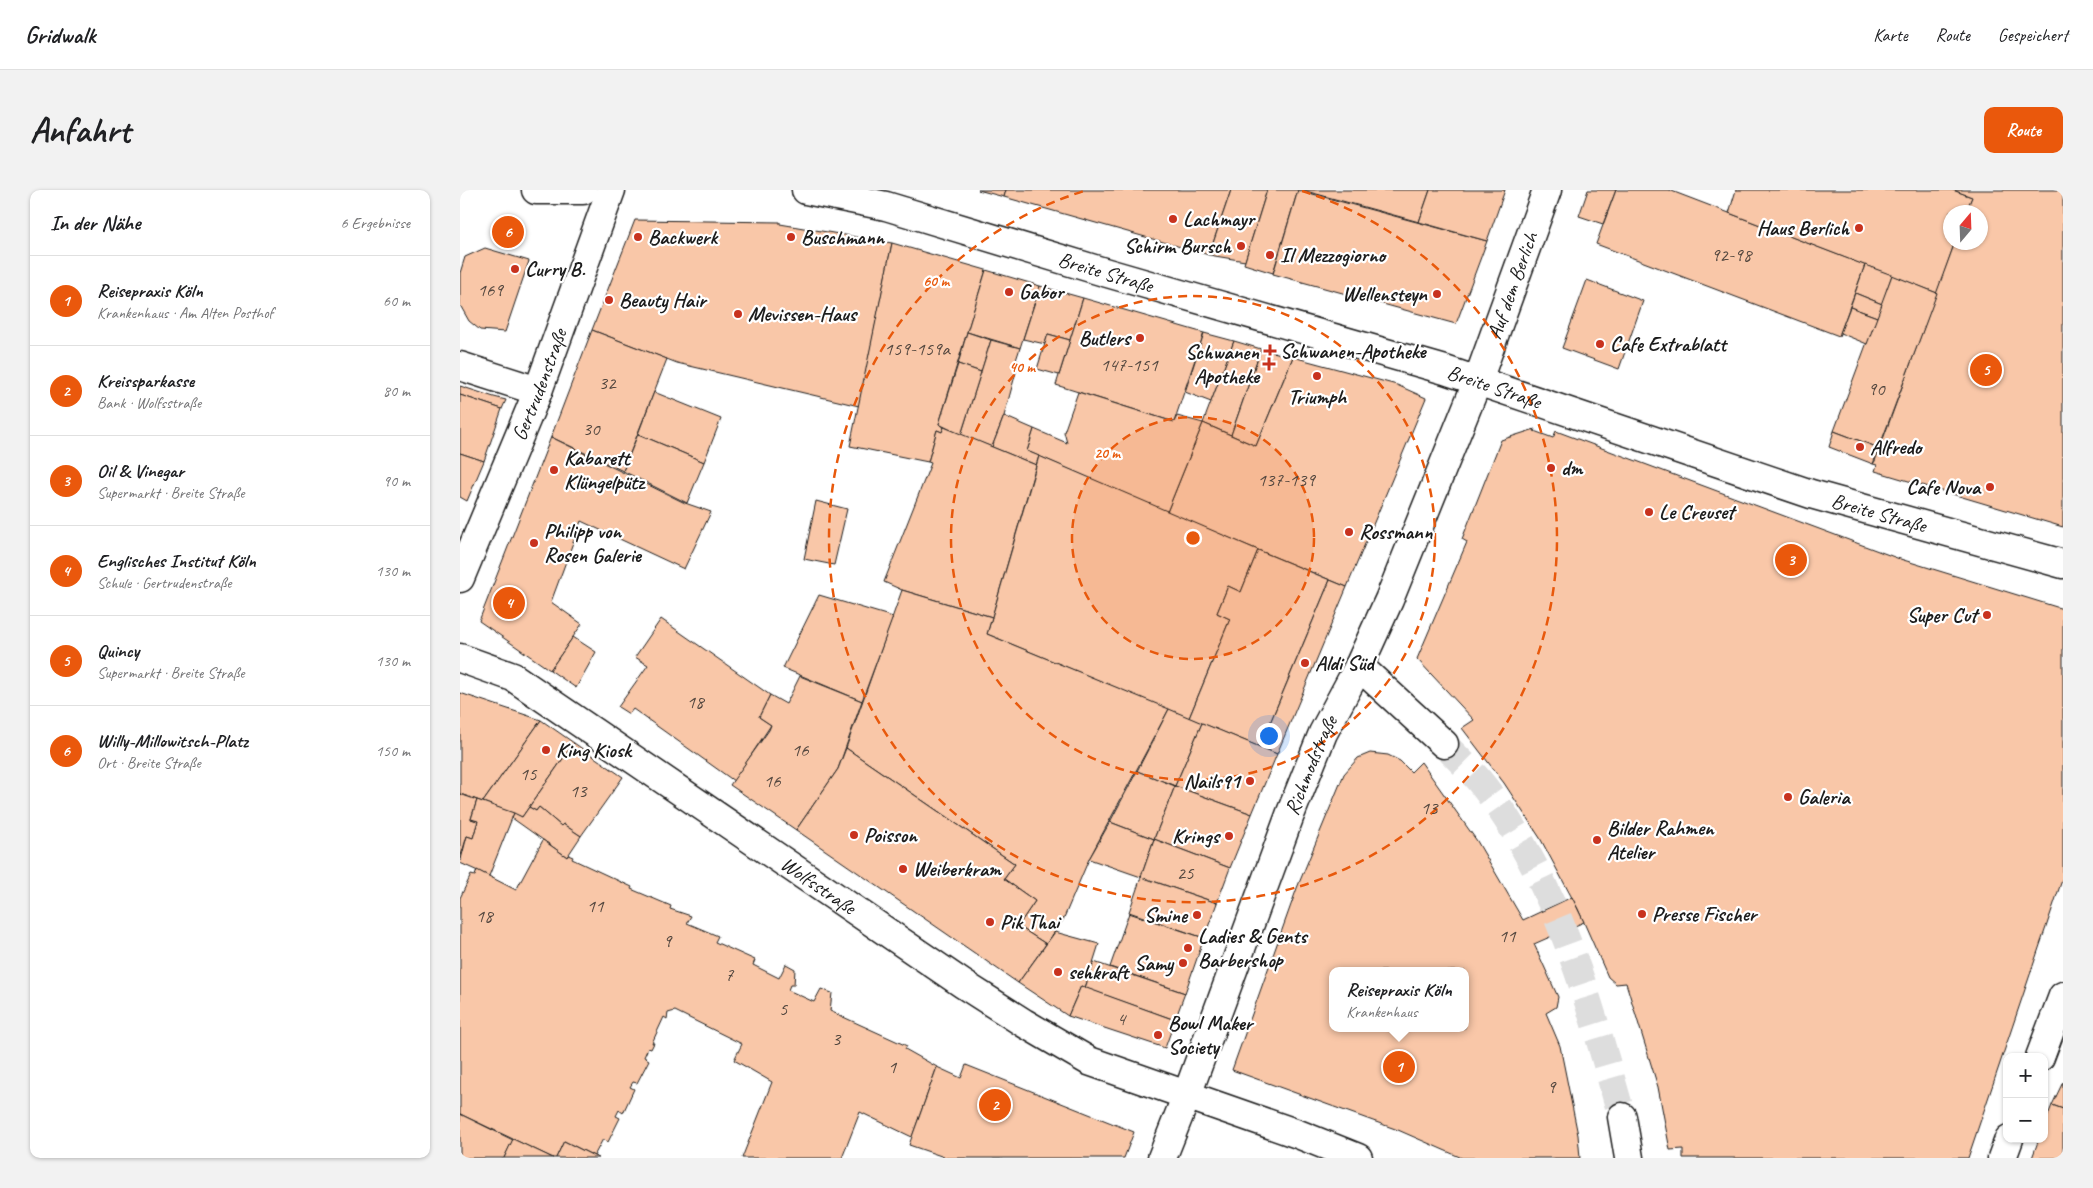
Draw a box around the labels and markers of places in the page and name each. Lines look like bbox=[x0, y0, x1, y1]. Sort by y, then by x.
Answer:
place label: Lachmayr bbox=[1183, 206, 1256, 232]
pin: 6 bbox=[492, 213, 524, 251]
marker: Lachmayr bbox=[1167, 213, 1179, 225]
place label: Haus Berlich bbox=[1757, 215, 1850, 241]
marker: Haus Berlich bbox=[1853, 222, 1865, 234]
place label: Backwerk bbox=[648, 224, 719, 250]
place label: Buschmann bbox=[801, 224, 886, 250]
marker: Backwerk bbox=[632, 231, 644, 243]
marker: Buschmann bbox=[785, 231, 797, 243]
place label: Schirm Bursch bbox=[1124, 233, 1232, 259]
marker: Schirm Bursch bbox=[1235, 240, 1247, 252]
place label: Il Mezzogiorno bbox=[1280, 242, 1388, 268]
marker: Il Mezzogiorno bbox=[1264, 249, 1276, 261]
place label: Curry B. bbox=[525, 256, 586, 282]
marker: Curry B. bbox=[509, 263, 521, 275]
place label: Gabor bbox=[1019, 279, 1066, 305]
place label: Wellensteyn bbox=[1342, 281, 1428, 307]
marker: Gabor bbox=[1003, 286, 1015, 298]
place label: Beauty Hair bbox=[619, 287, 708, 314]
marker: Wellensteyn bbox=[1431, 288, 1443, 300]
marker: Beauty Hair bbox=[603, 294, 615, 306]
place label: Mevissen-Haus bbox=[748, 301, 859, 327]
marker: Mevissen-Haus bbox=[732, 308, 744, 320]
place label: Butlers bbox=[1079, 325, 1133, 351]
place label: Cafe Extrablatt bbox=[1610, 331, 1729, 357]
marker: Butlers bbox=[1134, 332, 1146, 344]
place label: Schwanen-Apotheke bbox=[1280, 338, 1428, 364]
marker: Cafe Extrablatt bbox=[1594, 338, 1606, 350]
place label: Schwanen Apotheke bbox=[1185, 339, 1261, 389]
marker: Schwanen-Apotheke bbox=[1264, 345, 1276, 357]
pin: 5 bbox=[1970, 351, 2002, 389]
marker: Schwanen Apotheke bbox=[1263, 358, 1275, 370]
marker: Triumph bbox=[1311, 370, 1323, 382]
place label: Triumph bbox=[1288, 384, 1347, 410]
place label: Alfredo bbox=[1870, 434, 1924, 460]
marker: Alfredo bbox=[1854, 441, 1866, 453]
place label: Kabarett Klüngelpütz bbox=[564, 445, 646, 495]
place label: dm bbox=[1561, 455, 1583, 481]
marker: dm bbox=[1545, 462, 1557, 474]
marker: Kabarett Klüngelpütz bbox=[548, 464, 560, 476]
place label: Cafe Nova bbox=[1906, 474, 1982, 500]
marker: Cafe Nova bbox=[1984, 481, 1996, 493]
place label: Le Creuset bbox=[1659, 499, 1737, 525]
marker: Le Creuset bbox=[1643, 506, 1655, 518]
place label: Philipp von Rosen Galerie bbox=[544, 518, 643, 568]
place label: Rossmann bbox=[1359, 519, 1433, 545]
marker: Rossmann bbox=[1343, 526, 1355, 538]
centre of rings bbox=[1184, 529, 1202, 547]
marker: Philipp von Rosen Galerie bbox=[528, 537, 540, 549]
pin: 3 bbox=[1775, 541, 1807, 579]
pin: 4 bbox=[493, 584, 525, 622]
place label: Super Cut bbox=[1907, 602, 1980, 628]
marker: Super Cut bbox=[1981, 609, 1993, 621]
place label: Aldi Süd bbox=[1315, 650, 1377, 676]
marker: Aldi Süd bbox=[1299, 657, 1311, 669]
place label: King Kiosk bbox=[556, 737, 633, 763]
marker: King Kiosk bbox=[540, 744, 552, 756]
place label: Nails91 bbox=[1184, 768, 1243, 794]
marker: Nails91 bbox=[1244, 775, 1256, 787]
place label: Galeria bbox=[1798, 784, 1851, 810]
marker: Galeria bbox=[1782, 791, 1794, 803]
place label: Bilder Rahmen Atelier bbox=[1607, 815, 1715, 865]
place label: Poisson bbox=[864, 822, 918, 848]
place label: Krings bbox=[1172, 823, 1222, 849]
marker: Poisson bbox=[848, 829, 860, 841]
marker: Krings bbox=[1223, 830, 1235, 842]
marker: Bilder Rahmen Atelier bbox=[1591, 834, 1603, 846]
place label: Weiberkram bbox=[913, 856, 1002, 882]
marker: Weiberkram bbox=[897, 863, 909, 875]
place label: Presse Fischer bbox=[1652, 901, 1759, 927]
place label: Smine bbox=[1144, 902, 1189, 928]
marker: Presse Fischer bbox=[1636, 908, 1648, 920]
place label: Pik Thai bbox=[1000, 909, 1062, 935]
marker: Smine bbox=[1191, 909, 1203, 921]
marker: Pik Thai bbox=[984, 916, 996, 928]
place label: Ladies & Gents Barbershop bbox=[1198, 923, 1309, 973]
marker: Ladies & Gents Barbershop bbox=[1182, 942, 1194, 954]
place label: Samy bbox=[1134, 950, 1175, 977]
marker: Samy bbox=[1177, 957, 1189, 969]
place label: sehkraft bbox=[1068, 959, 1131, 985]
marker: sehkraft bbox=[1052, 966, 1064, 978]
place label: Bowl Maker Society bbox=[1168, 1010, 1255, 1060]
marker: Bowl Maker Society bbox=[1152, 1029, 1164, 1041]
pin: 1 bbox=[1383, 1048, 1415, 1086]
pin: 2 bbox=[979, 1086, 1011, 1124]

